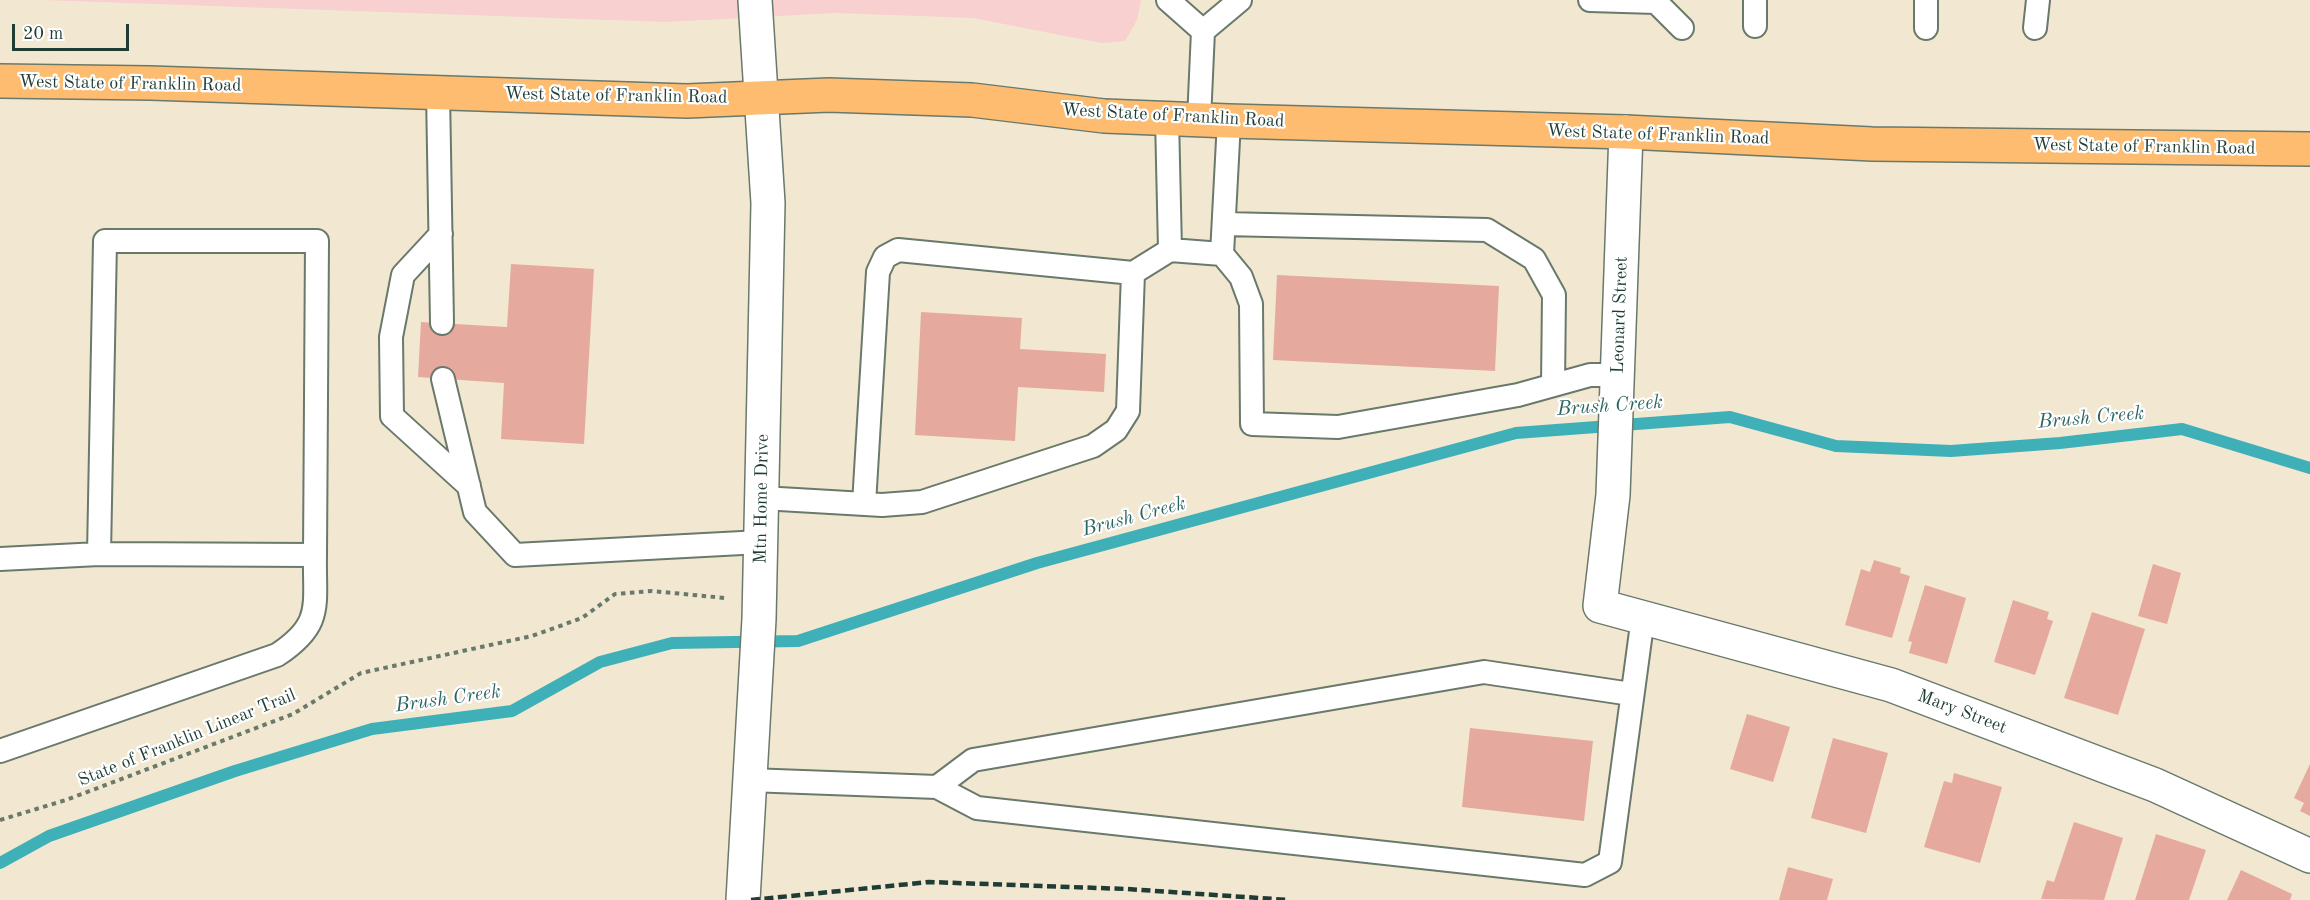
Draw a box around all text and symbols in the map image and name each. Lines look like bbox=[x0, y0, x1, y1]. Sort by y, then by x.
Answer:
scale bar bbox=[15, 12, 132, 50]
text: 20 m bbox=[23, 25, 63, 43]
street label: West State of Franklin Road bbox=[18, 71, 242, 97]
street label: West State of Franklin Road bbox=[504, 83, 728, 109]
street label: West State of Franklin Road bbox=[1061, 99, 1285, 133]
street label: West State of Franklin Road bbox=[1546, 120, 1770, 150]
street label: West State of Franklin Road bbox=[2032, 134, 2256, 160]
street label: Leonard Street bbox=[1607, 256, 1633, 374]
water label: Brush Creek bbox=[1556, 390, 1664, 422]
water label: Brush Creek bbox=[2037, 401, 2145, 435]
street label: Mtn Home Drive bbox=[750, 434, 774, 564]
water label: Brush Creek bbox=[1080, 492, 1188, 542]
water label: Brush Creek bbox=[394, 680, 502, 718]
street label: State of Franklin Linear Trail bbox=[75, 684, 299, 792]
street label: Mary Street bbox=[1914, 685, 2010, 739]

